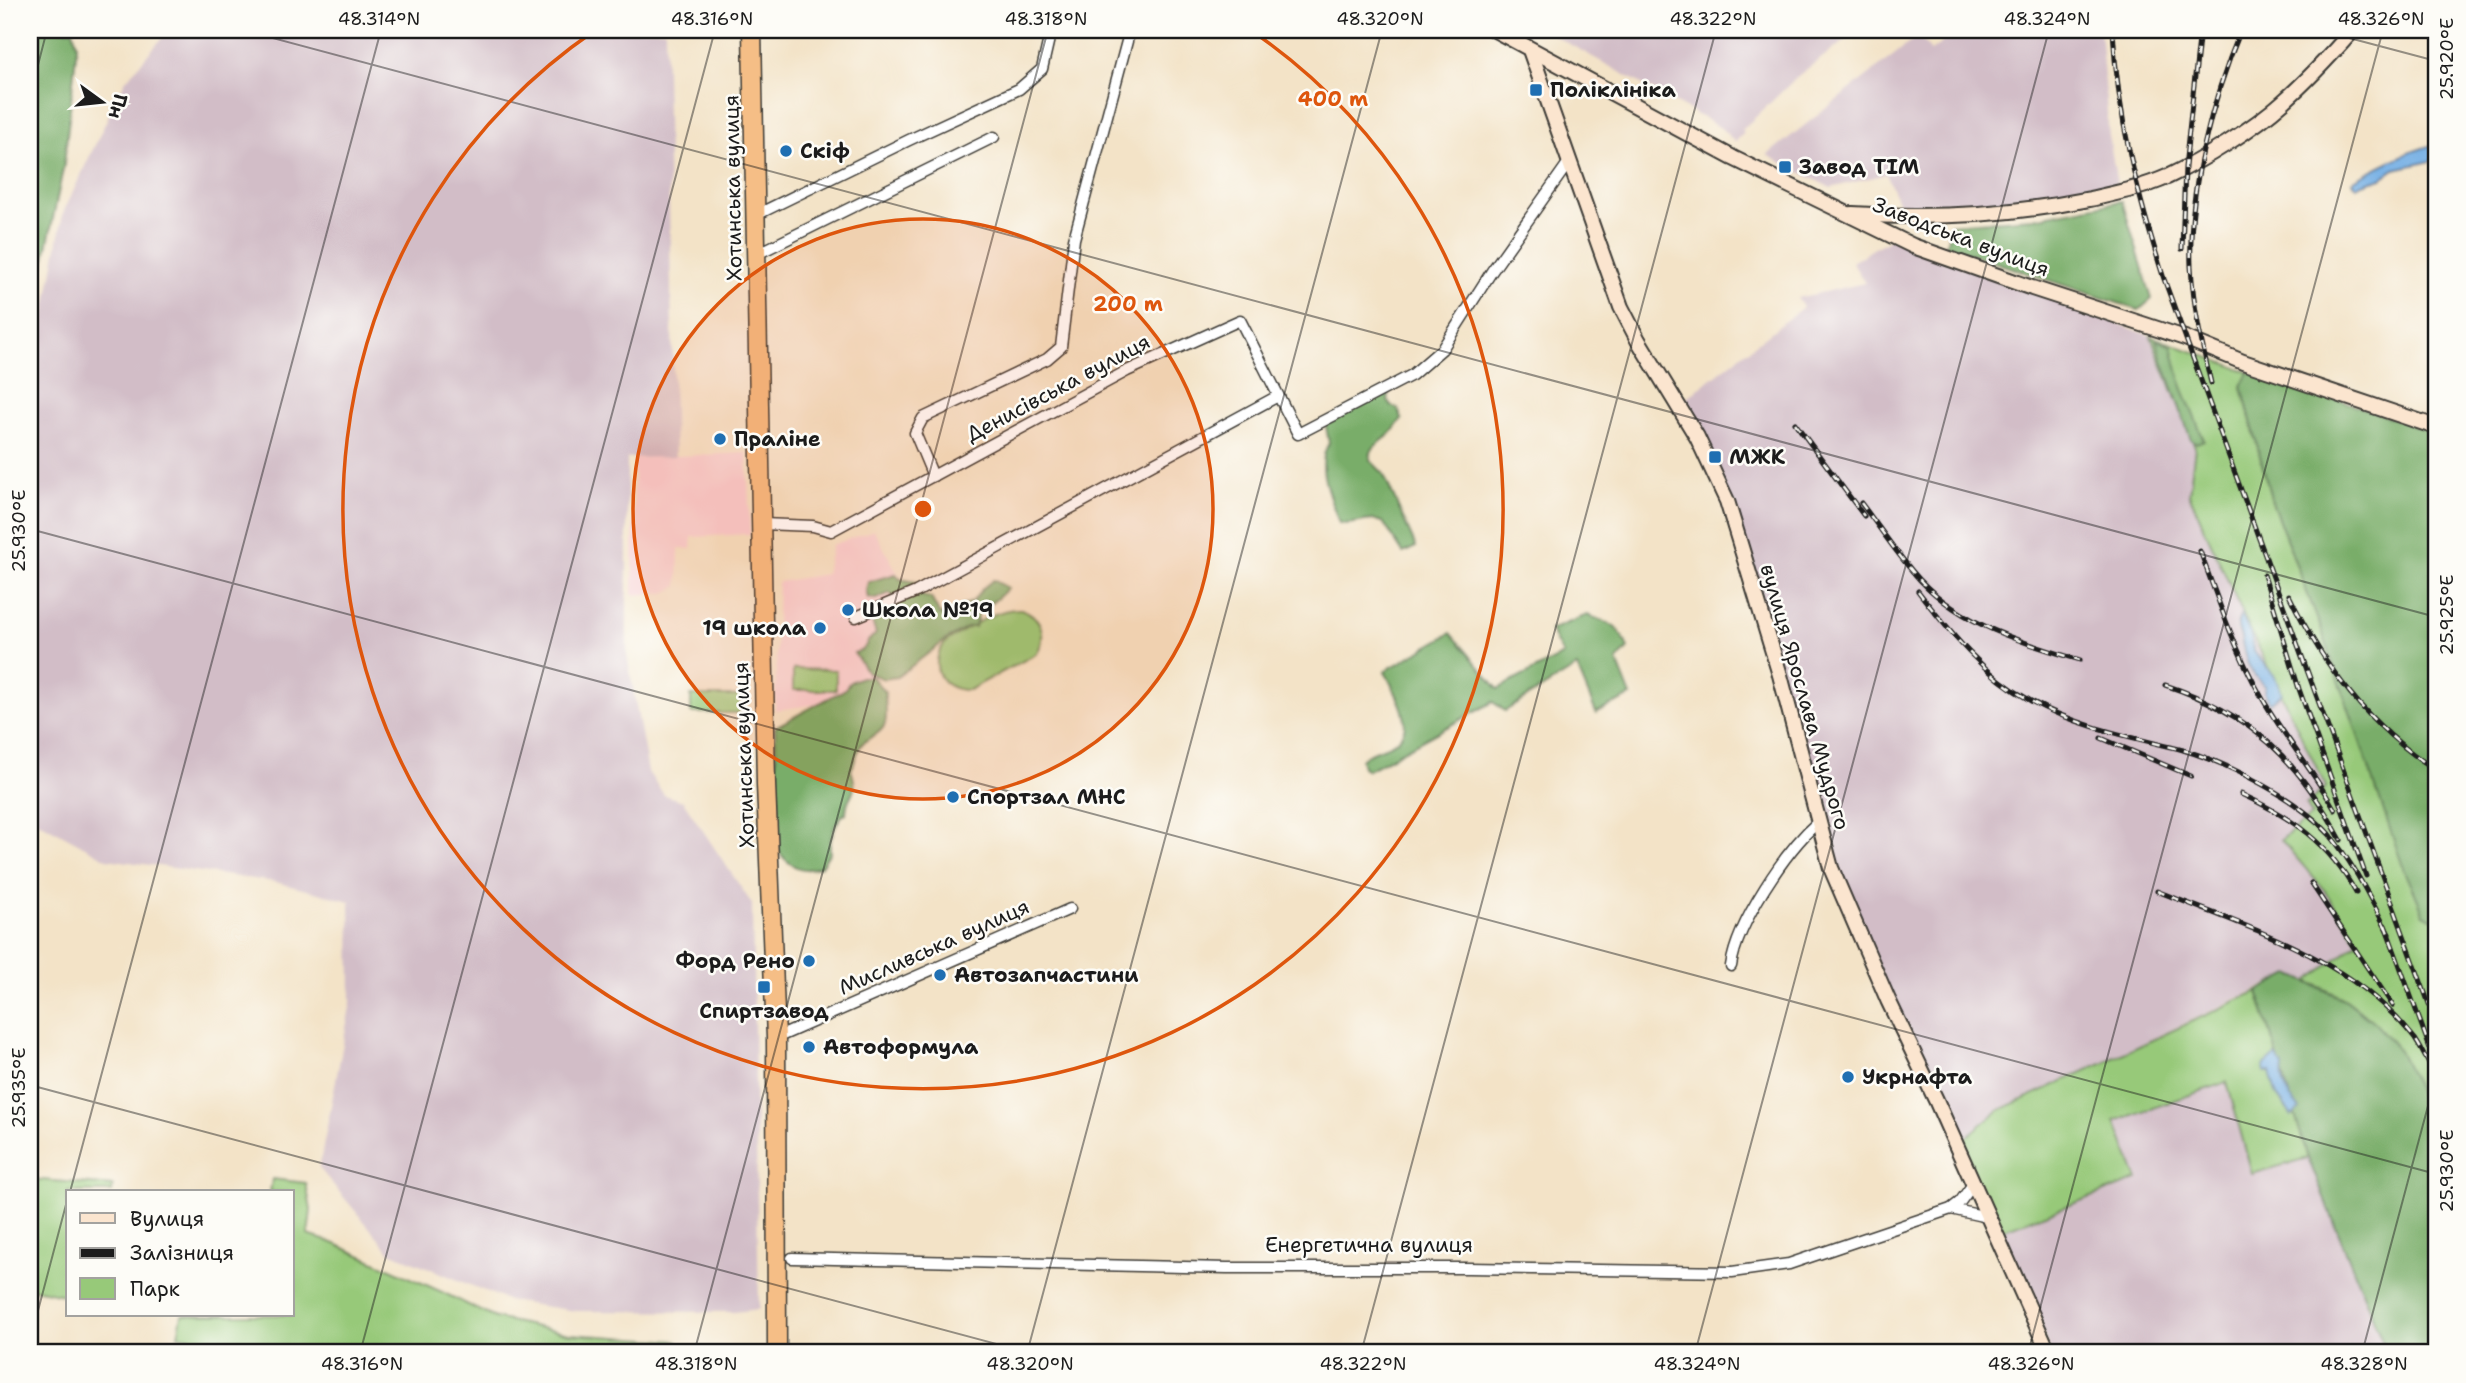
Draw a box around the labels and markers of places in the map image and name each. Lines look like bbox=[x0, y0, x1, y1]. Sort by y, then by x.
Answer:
place label: Поліклініка bbox=[1550, 76, 1676, 104]
marker: Поліклініка bbox=[1528, 82, 1544, 98]
place label: Скіф bbox=[800, 137, 850, 165]
marker: Скіф bbox=[778, 143, 794, 159]
place label: Завод ТІМ bbox=[1799, 153, 1919, 181]
marker: Завод ТІМ bbox=[1777, 159, 1793, 175]
place label: Праліне bbox=[734, 425, 821, 453]
marker: Праліне bbox=[712, 431, 728, 447]
place label: МЖК bbox=[1729, 443, 1786, 471]
marker: МЖК bbox=[1707, 449, 1723, 465]
centre of rings bbox=[911, 497, 935, 521]
place label: Школа №19 bbox=[862, 596, 993, 624]
marker: Школа №19 bbox=[840, 602, 856, 618]
place label: 19 школа bbox=[702, 614, 807, 642]
marker: 19 школа bbox=[812, 620, 828, 636]
place label: Спортзал МНС bbox=[967, 783, 1126, 811]
marker: Спортзал МНС bbox=[945, 789, 961, 805]
place label: Форд Рено bbox=[676, 947, 795, 975]
marker: Форд Рено bbox=[801, 953, 817, 969]
place label: Автозапчастини bbox=[954, 961, 1139, 989]
marker: Автозапчастини bbox=[932, 967, 948, 983]
marker: Спиртзавод bbox=[756, 979, 772, 995]
place label: Спиртзавод bbox=[699, 997, 829, 1025]
place label: Автоформула bbox=[823, 1033, 979, 1061]
marker: Автоформула bbox=[801, 1039, 817, 1055]
place label: Укрнафта bbox=[1862, 1063, 1973, 1091]
marker: Укрнафта bbox=[1840, 1069, 1856, 1085]

